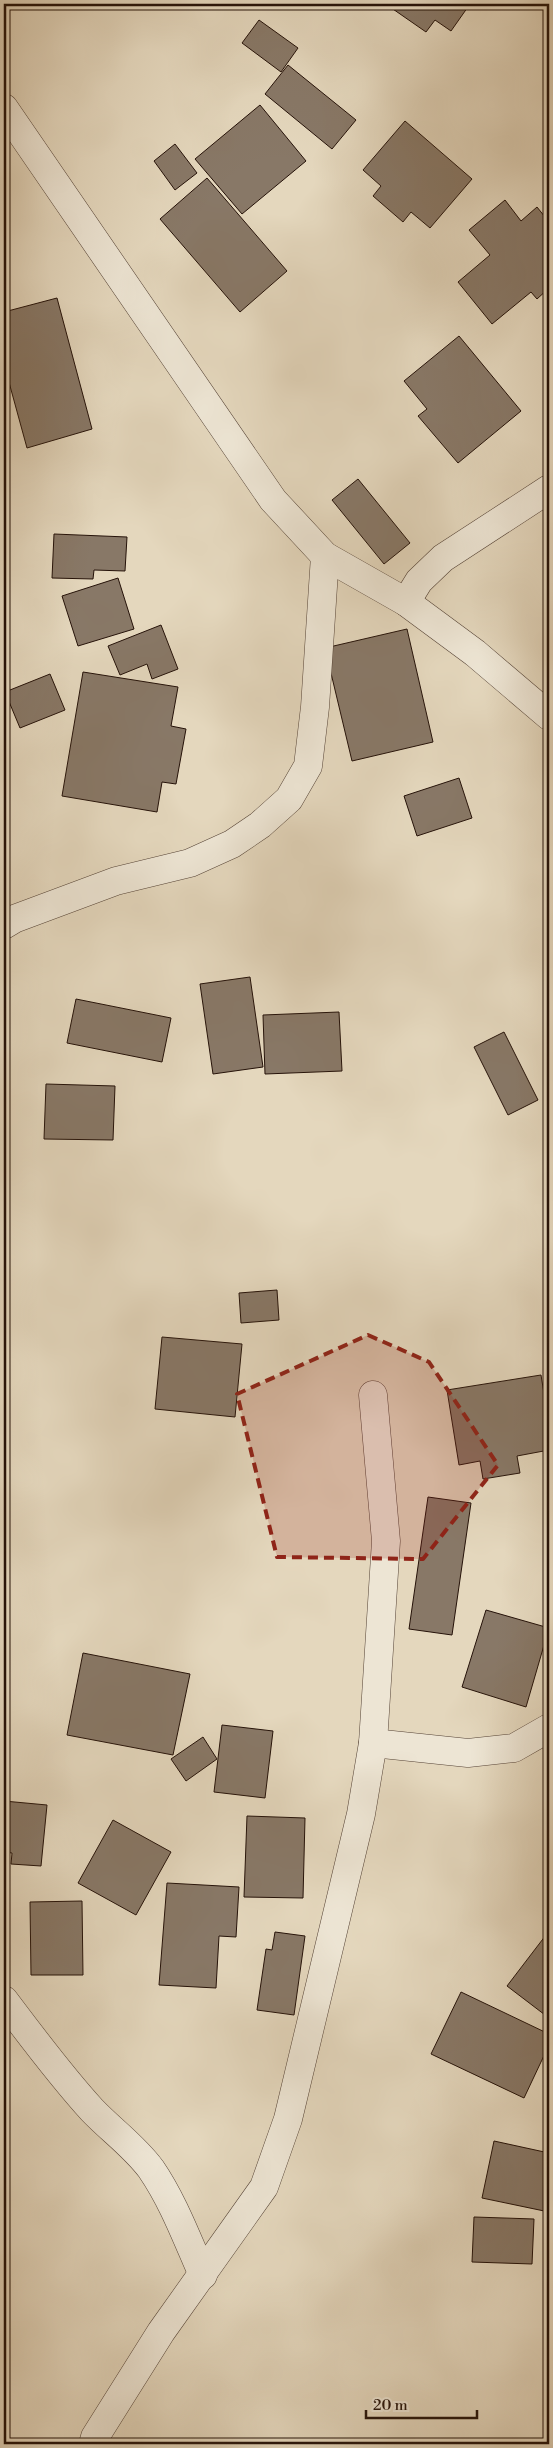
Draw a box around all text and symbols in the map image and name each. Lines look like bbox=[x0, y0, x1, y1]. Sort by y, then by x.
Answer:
scale bar bbox=[366, 2388, 477, 2420]
text: 20 m bbox=[373, 2396, 408, 2415]

